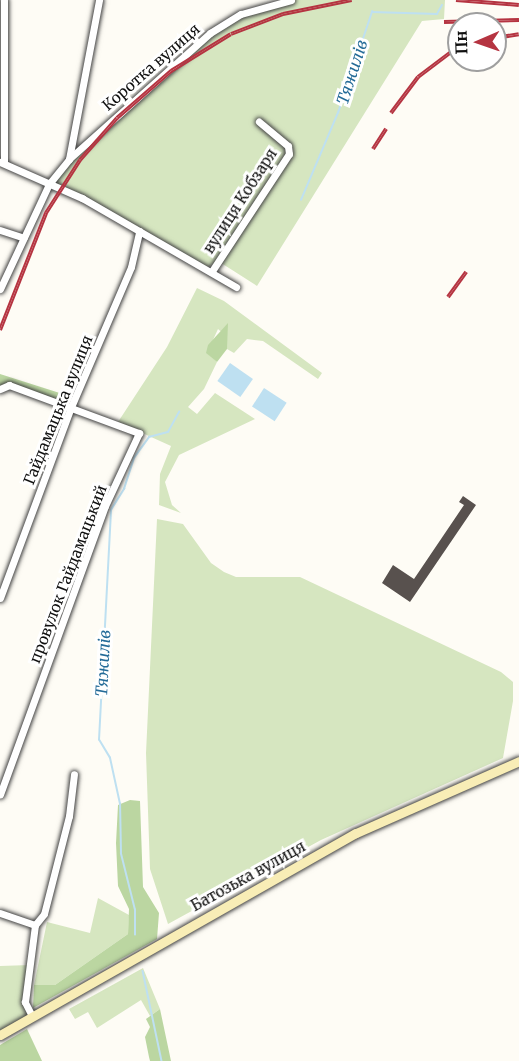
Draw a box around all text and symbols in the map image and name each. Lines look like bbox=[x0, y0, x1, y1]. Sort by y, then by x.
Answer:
north arrow bbox=[447, 12, 507, 72]
street label: Коротка вулиця bbox=[99, 20, 203, 114]
text: Пн bbox=[451, 30, 471, 55]
water label: Тяжилів bbox=[333, 37, 371, 107]
street label: вулиця Кобзаря bbox=[199, 145, 281, 257]
street label: Гайдамацька вулиця bbox=[20, 333, 96, 487]
street label: провулок Гайдамацький bbox=[26, 482, 110, 666]
water label: Тяжилів bbox=[92, 629, 114, 697]
street label: Батозька вулиця bbox=[188, 837, 308, 915]

